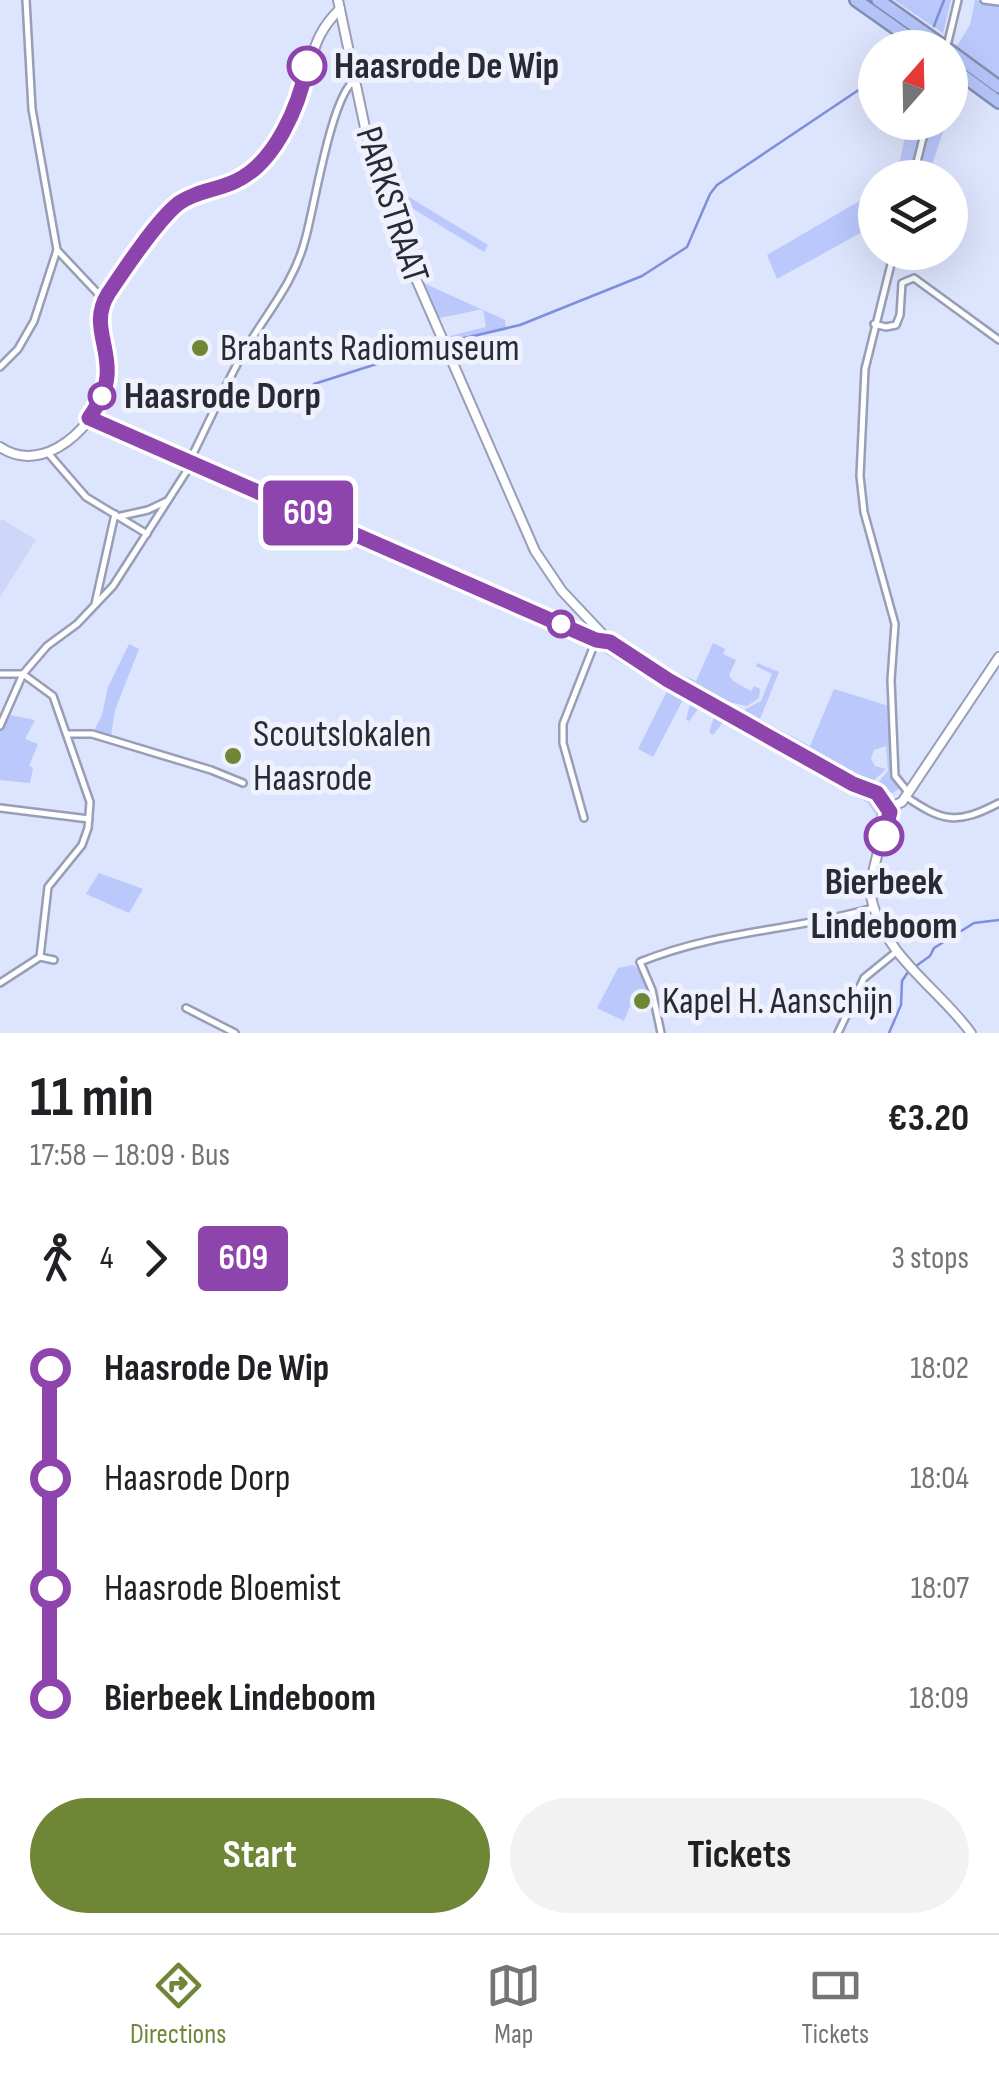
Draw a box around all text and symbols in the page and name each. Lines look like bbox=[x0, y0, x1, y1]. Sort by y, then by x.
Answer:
north arrow bbox=[858, 30, 968, 140]
map controls bbox=[858, 30, 968, 270]
place label: Haasrode De Wip bbox=[334, 44, 559, 89]
marker: Haasrode De Wip bbox=[288, 47, 326, 85]
street label: PARKSTRAAT bbox=[346, 121, 438, 289]
button: layers bbox=[858, 160, 968, 270]
place label: Brabants Radiomuseum bbox=[220, 326, 520, 371]
marker: Brabants Radiomuseum bbox=[189, 337, 211, 359]
place label: Haasrode Dorp bbox=[124, 374, 321, 419]
marker: Haasrode Dorp bbox=[89, 383, 115, 409]
line badge: 609 bbox=[250, 480, 366, 546]
text: 609 bbox=[283, 492, 333, 535]
unlabelled marker bbox=[548, 611, 574, 637]
place label: Scoutslokalen Haasrode bbox=[253, 712, 432, 801]
marker: Scoutslokalen Haasrode bbox=[222, 745, 244, 767]
marker: Bierbeek Lindeboom bbox=[865, 817, 903, 855]
place label: Bierbeek Lindeboom bbox=[810, 860, 958, 949]
place label: Kapel H. Aanschijn bbox=[662, 979, 893, 1024]
marker: Kapel H. Aanschijn bbox=[631, 990, 653, 1012]
text: 11 min bbox=[30, 1065, 154, 1132]
text: €3.20 bbox=[888, 1096, 969, 1141]
text: 17:58 – 18:09 · Bus bbox=[30, 1136, 230, 1175]
icon: walk bbox=[30, 1231, 85, 1286]
icon: forward bbox=[128, 1231, 183, 1286]
text: 609 bbox=[218, 1237, 268, 1280]
text: 4 bbox=[100, 1239, 113, 1278]
text: 3 stops bbox=[891, 1239, 969, 1278]
text: Haasrode De Wip bbox=[104, 1346, 329, 1391]
text: 18:02 bbox=[910, 1349, 969, 1388]
text: Haasrode Dorp bbox=[104, 1456, 291, 1501]
text: 18:04 bbox=[910, 1459, 969, 1498]
text: Haasrode Bloemist bbox=[104, 1566, 341, 1611]
text: 18:07 bbox=[911, 1569, 969, 1608]
text: Bierbeek Lindeboom bbox=[104, 1676, 376, 1721]
text: 18:09 bbox=[909, 1679, 969, 1718]
button: Start bbox=[30, 1798, 490, 1913]
button: Tickets bbox=[510, 1798, 969, 1913]
tab: Directions bbox=[130, 1958, 226, 2051]
tab: Map bbox=[486, 1958, 541, 2051]
tab: Tickets bbox=[801, 1958, 869, 2051]

